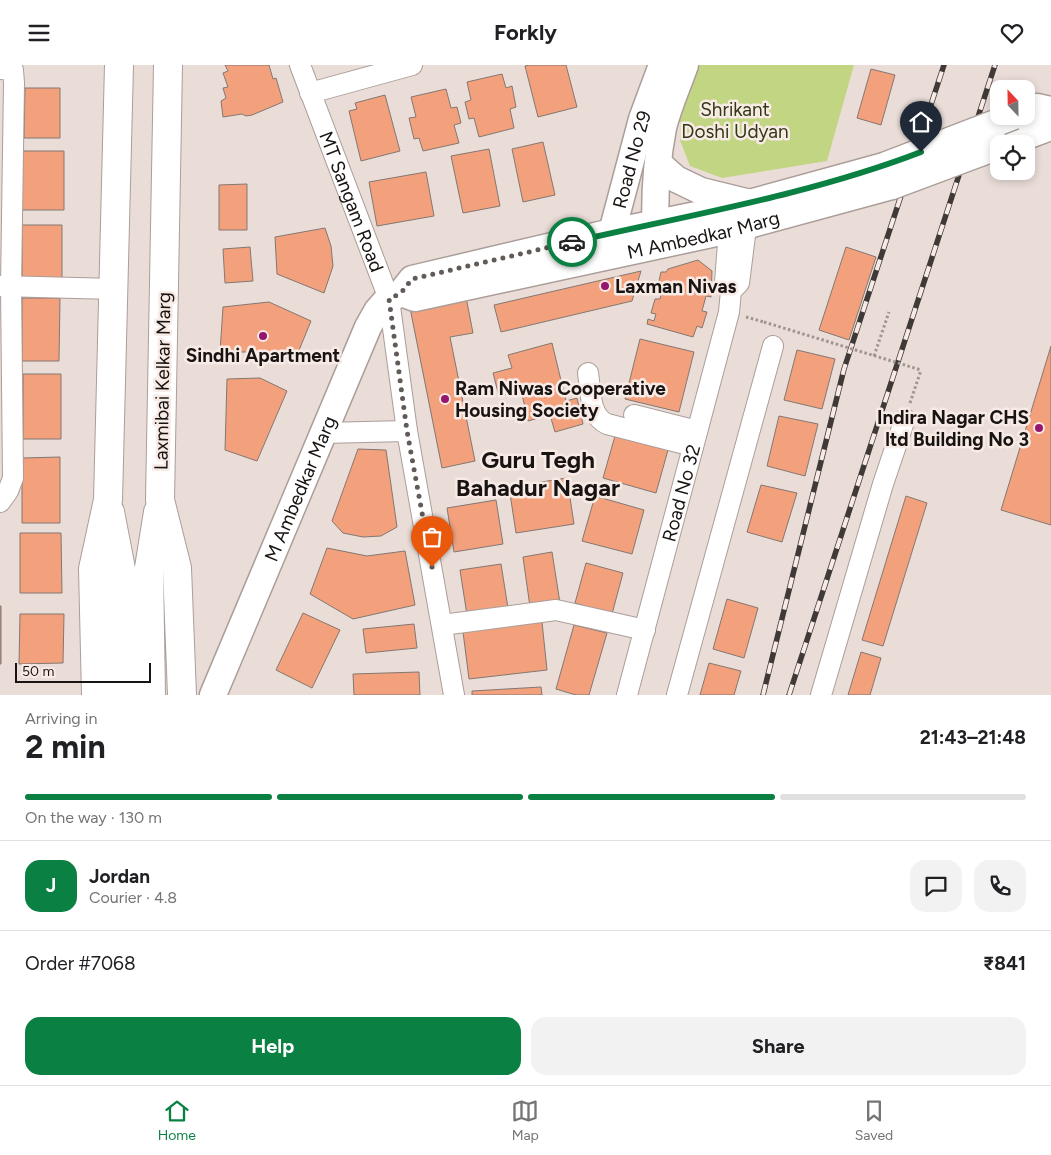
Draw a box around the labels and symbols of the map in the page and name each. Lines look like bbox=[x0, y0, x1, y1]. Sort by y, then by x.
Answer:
north arrow bbox=[990, 80, 1035, 125]
park label: Shrikant Doshi Udyan bbox=[681, 98, 789, 143]
pin bbox=[900, 101, 942, 152]
street label: Road No 29 bbox=[608, 107, 656, 211]
street label: MT Sangam Road bbox=[314, 128, 389, 275]
street label: M Ambedkar Marg bbox=[625, 206, 782, 264]
courier bbox=[547, 217, 597, 267]
place label: Laxman Nivas bbox=[615, 275, 737, 298]
marker: Laxman Nivas bbox=[599, 280, 611, 292]
street label: Laxmibai Kelkar Marg bbox=[149, 292, 176, 470]
marker: Sindhi Apartment bbox=[257, 330, 269, 342]
place label: Sindhi Apartment bbox=[186, 344, 341, 367]
place label: Ram Niwas Cooperative Housing Society bbox=[455, 377, 666, 422]
marker: Ram Niwas Cooperative Housing Society bbox=[439, 393, 451, 405]
place label: Indira Nagar CHS ltd Building No 3 bbox=[877, 406, 1029, 451]
street label: M Ambedkar Marg bbox=[260, 413, 341, 565]
marker: Indira Nagar CHS ltd Building No 3 bbox=[1033, 422, 1045, 434]
street label: Road No 32 bbox=[657, 442, 705, 544]
district label: Guru Tegh Bahadur Nagar bbox=[456, 445, 620, 502]
pin bbox=[411, 516, 453, 567]
scale bar bbox=[15, 660, 151, 683]

